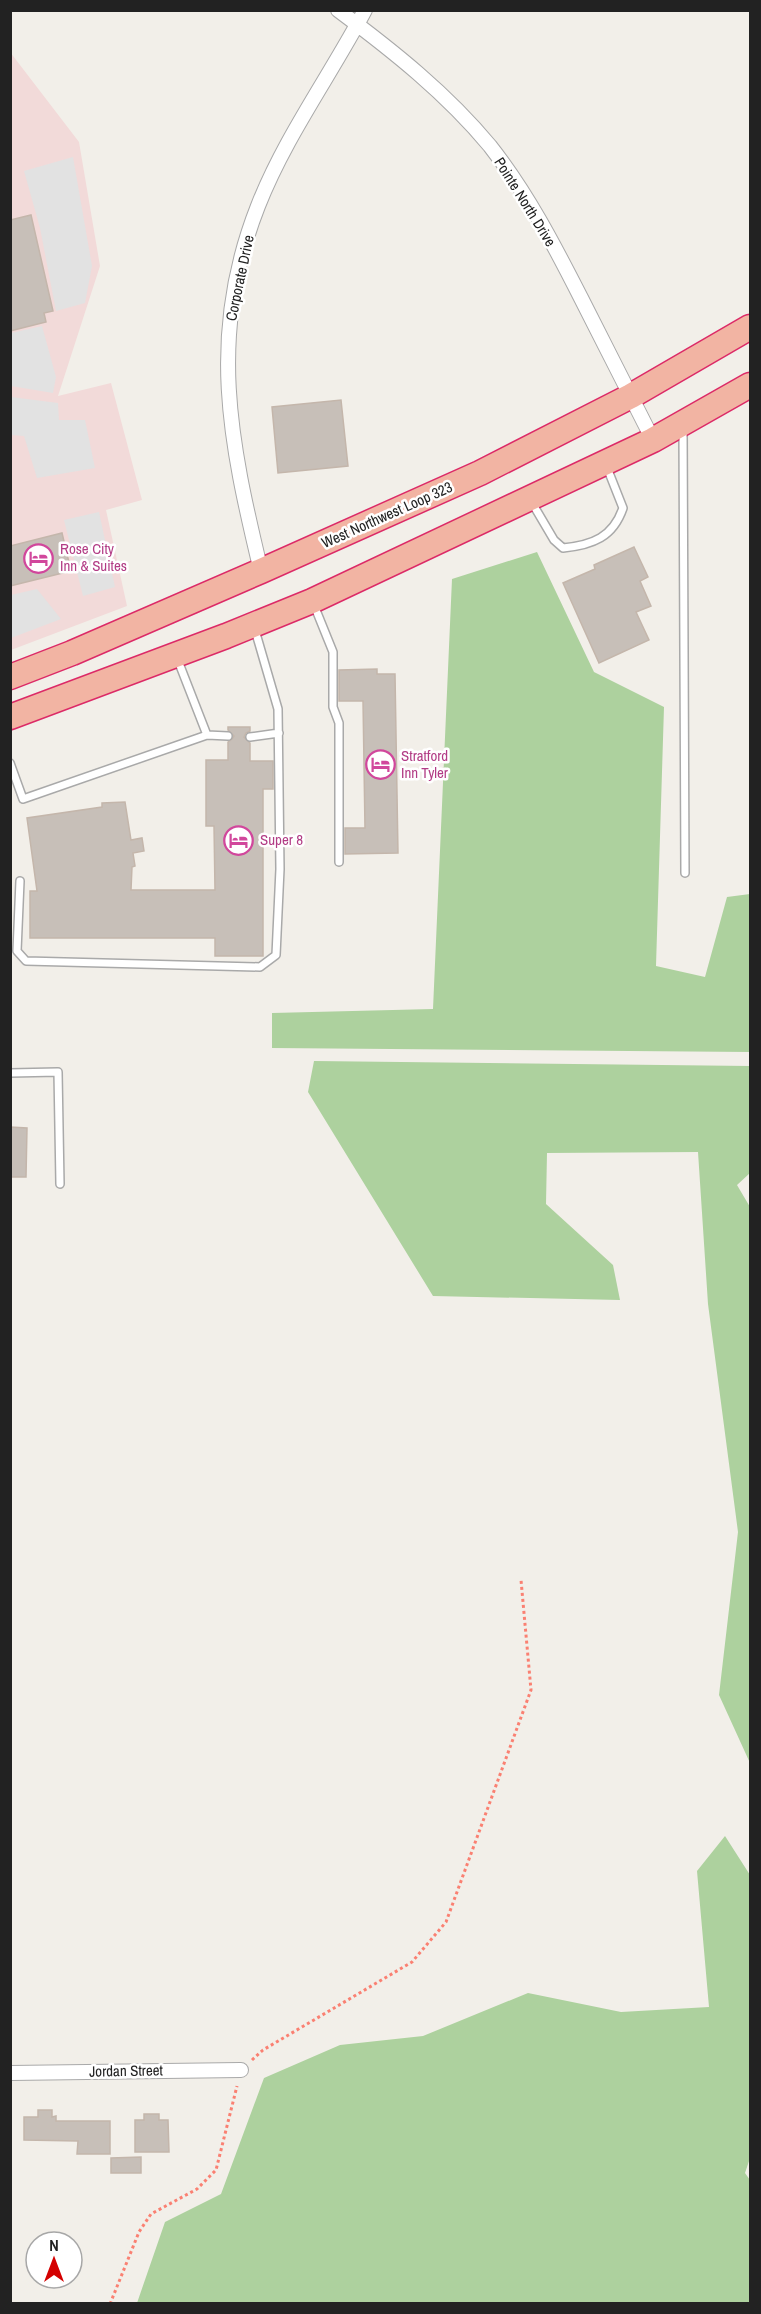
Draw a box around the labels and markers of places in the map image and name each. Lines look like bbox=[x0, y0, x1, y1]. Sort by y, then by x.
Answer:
place label: Rose City Inn & Suites bbox=[60, 538, 127, 576]
hotel icon: Rose City Inn & Suites bbox=[23, 542, 55, 574]
place label: Stratford Inn Tyler bbox=[401, 745, 448, 783]
hotel icon: Stratford Inn Tyler bbox=[364, 749, 396, 781]
hotel icon: Super 8 bbox=[223, 824, 255, 856]
place label: Super 8 bbox=[260, 829, 303, 850]

